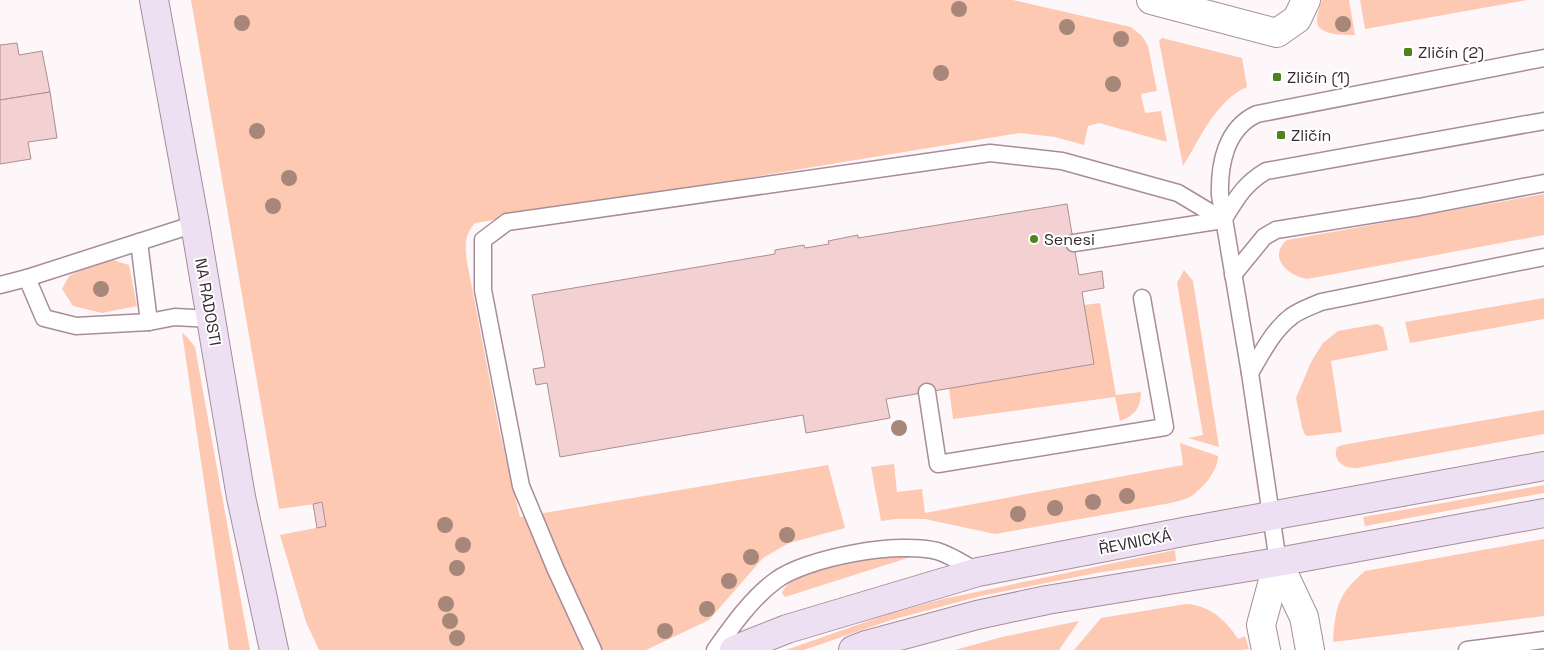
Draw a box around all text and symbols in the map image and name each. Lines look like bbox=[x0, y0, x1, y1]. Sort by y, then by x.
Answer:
place label: Zličín (2) bbox=[1418, 42, 1484, 63]
marker: Zličín (2) bbox=[1402, 46, 1414, 58]
place label: Zličín (1) bbox=[1287, 67, 1350, 88]
marker: Zličín (1) bbox=[1271, 71, 1283, 83]
place label: Zličín bbox=[1291, 125, 1331, 146]
marker: Zličín bbox=[1275, 129, 1287, 141]
place label: Senesi bbox=[1044, 229, 1095, 250]
marker: Senesi bbox=[1028, 233, 1040, 245]
street label: NA RADOSTI bbox=[190, 256, 226, 348]
street label: ŘEVNICKÁ bbox=[1097, 525, 1173, 559]

